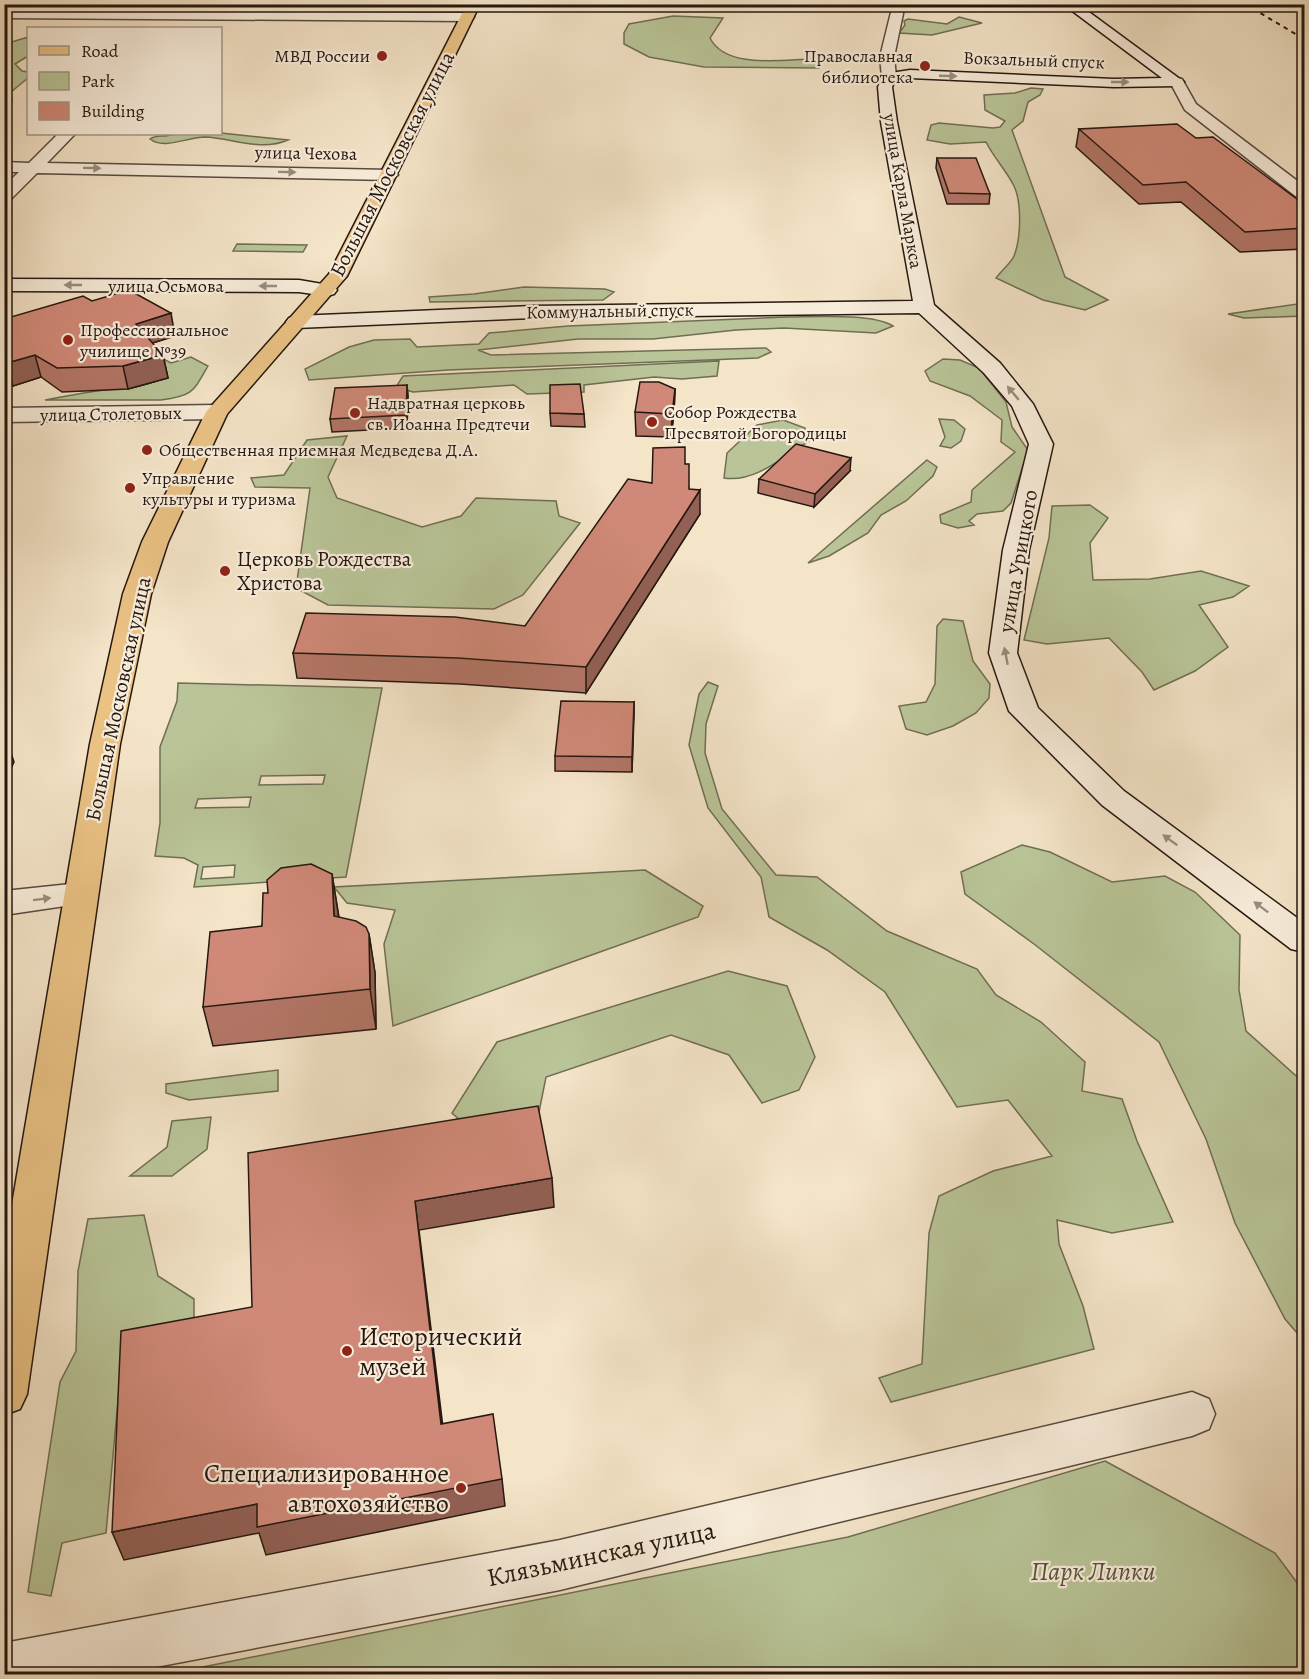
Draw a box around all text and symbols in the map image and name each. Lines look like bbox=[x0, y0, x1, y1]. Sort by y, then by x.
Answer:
legend bbox=[27, 27, 222, 135]
text: Road bbox=[81, 39, 119, 63]
place label: МВД России bbox=[274, 44, 370, 68]
place label: Православная библиотека bbox=[804, 44, 914, 89]
street label: Большая Московская улица bbox=[323, 46, 461, 281]
street label: Вокзальный спуск bbox=[963, 46, 1105, 74]
marker: МВД России bbox=[375, 49, 389, 63]
marker: Православная библиотека bbox=[918, 59, 932, 73]
text: Park bbox=[81, 69, 115, 93]
one-way arrow bbox=[938, 71, 957, 80]
one-way arrow bbox=[1111, 77, 1130, 87]
text: Building bbox=[81, 99, 145, 123]
street label: улица Карла Маркса bbox=[877, 111, 929, 271]
street label: улица Чехова bbox=[254, 140, 358, 166]
one-way arrow bbox=[83, 163, 102, 173]
one-way arrow bbox=[278, 168, 297, 177]
street label: улица Осьмова bbox=[107, 274, 225, 298]
one-way arrow bbox=[64, 280, 83, 290]
one-way arrow bbox=[259, 281, 278, 291]
street label: Коммунальный спуск bbox=[526, 298, 694, 324]
place label: Профессиональное училище №39 bbox=[79, 318, 229, 363]
marker: Профессиональное училище №39 bbox=[61, 333, 75, 347]
one-way arrow bbox=[1007, 386, 1020, 401]
place label: Надвратная церковь св. Иоанна Предтечи bbox=[367, 391, 530, 436]
place label: Собор Рождества Пресвятой Богородицы bbox=[664, 400, 847, 445]
street label: улица Столетовых bbox=[39, 401, 182, 427]
marker: Надвратная церковь св. Иоанна Предтечи bbox=[348, 406, 362, 420]
marker: Собор Рождества Пресвятой Богородицы bbox=[645, 415, 659, 429]
place label: Общественная приемная Медведева Д.А. bbox=[159, 438, 479, 462]
marker: Общественная приемная Медведева Д.А. bbox=[140, 443, 154, 457]
place label: Управление культуры и туризма bbox=[142, 466, 297, 511]
marker: Управление культуры и туризма bbox=[123, 481, 137, 495]
street label: улица Урицкого bbox=[991, 487, 1044, 636]
place label: Церковь Рождества Христова bbox=[237, 545, 412, 597]
marker: Церковь Рождества Христова bbox=[218, 564, 232, 578]
street label: Большая Московская улица bbox=[78, 574, 158, 824]
one-way arrow bbox=[1001, 646, 1010, 665]
one-way arrow bbox=[1162, 834, 1178, 846]
one-way arrow bbox=[33, 894, 52, 904]
one-way arrow bbox=[1253, 902, 1268, 914]
place label: Исторический музей bbox=[359, 1319, 522, 1384]
marker: Исторический музей bbox=[340, 1344, 354, 1358]
place label: Специализированное автохозяйство bbox=[204, 1456, 449, 1521]
marker: Специализированное автохозяйство bbox=[454, 1481, 468, 1495]
street label: Клязьминская улица bbox=[484, 1513, 718, 1595]
park label: Парк Липки bbox=[1030, 1554, 1156, 1589]

